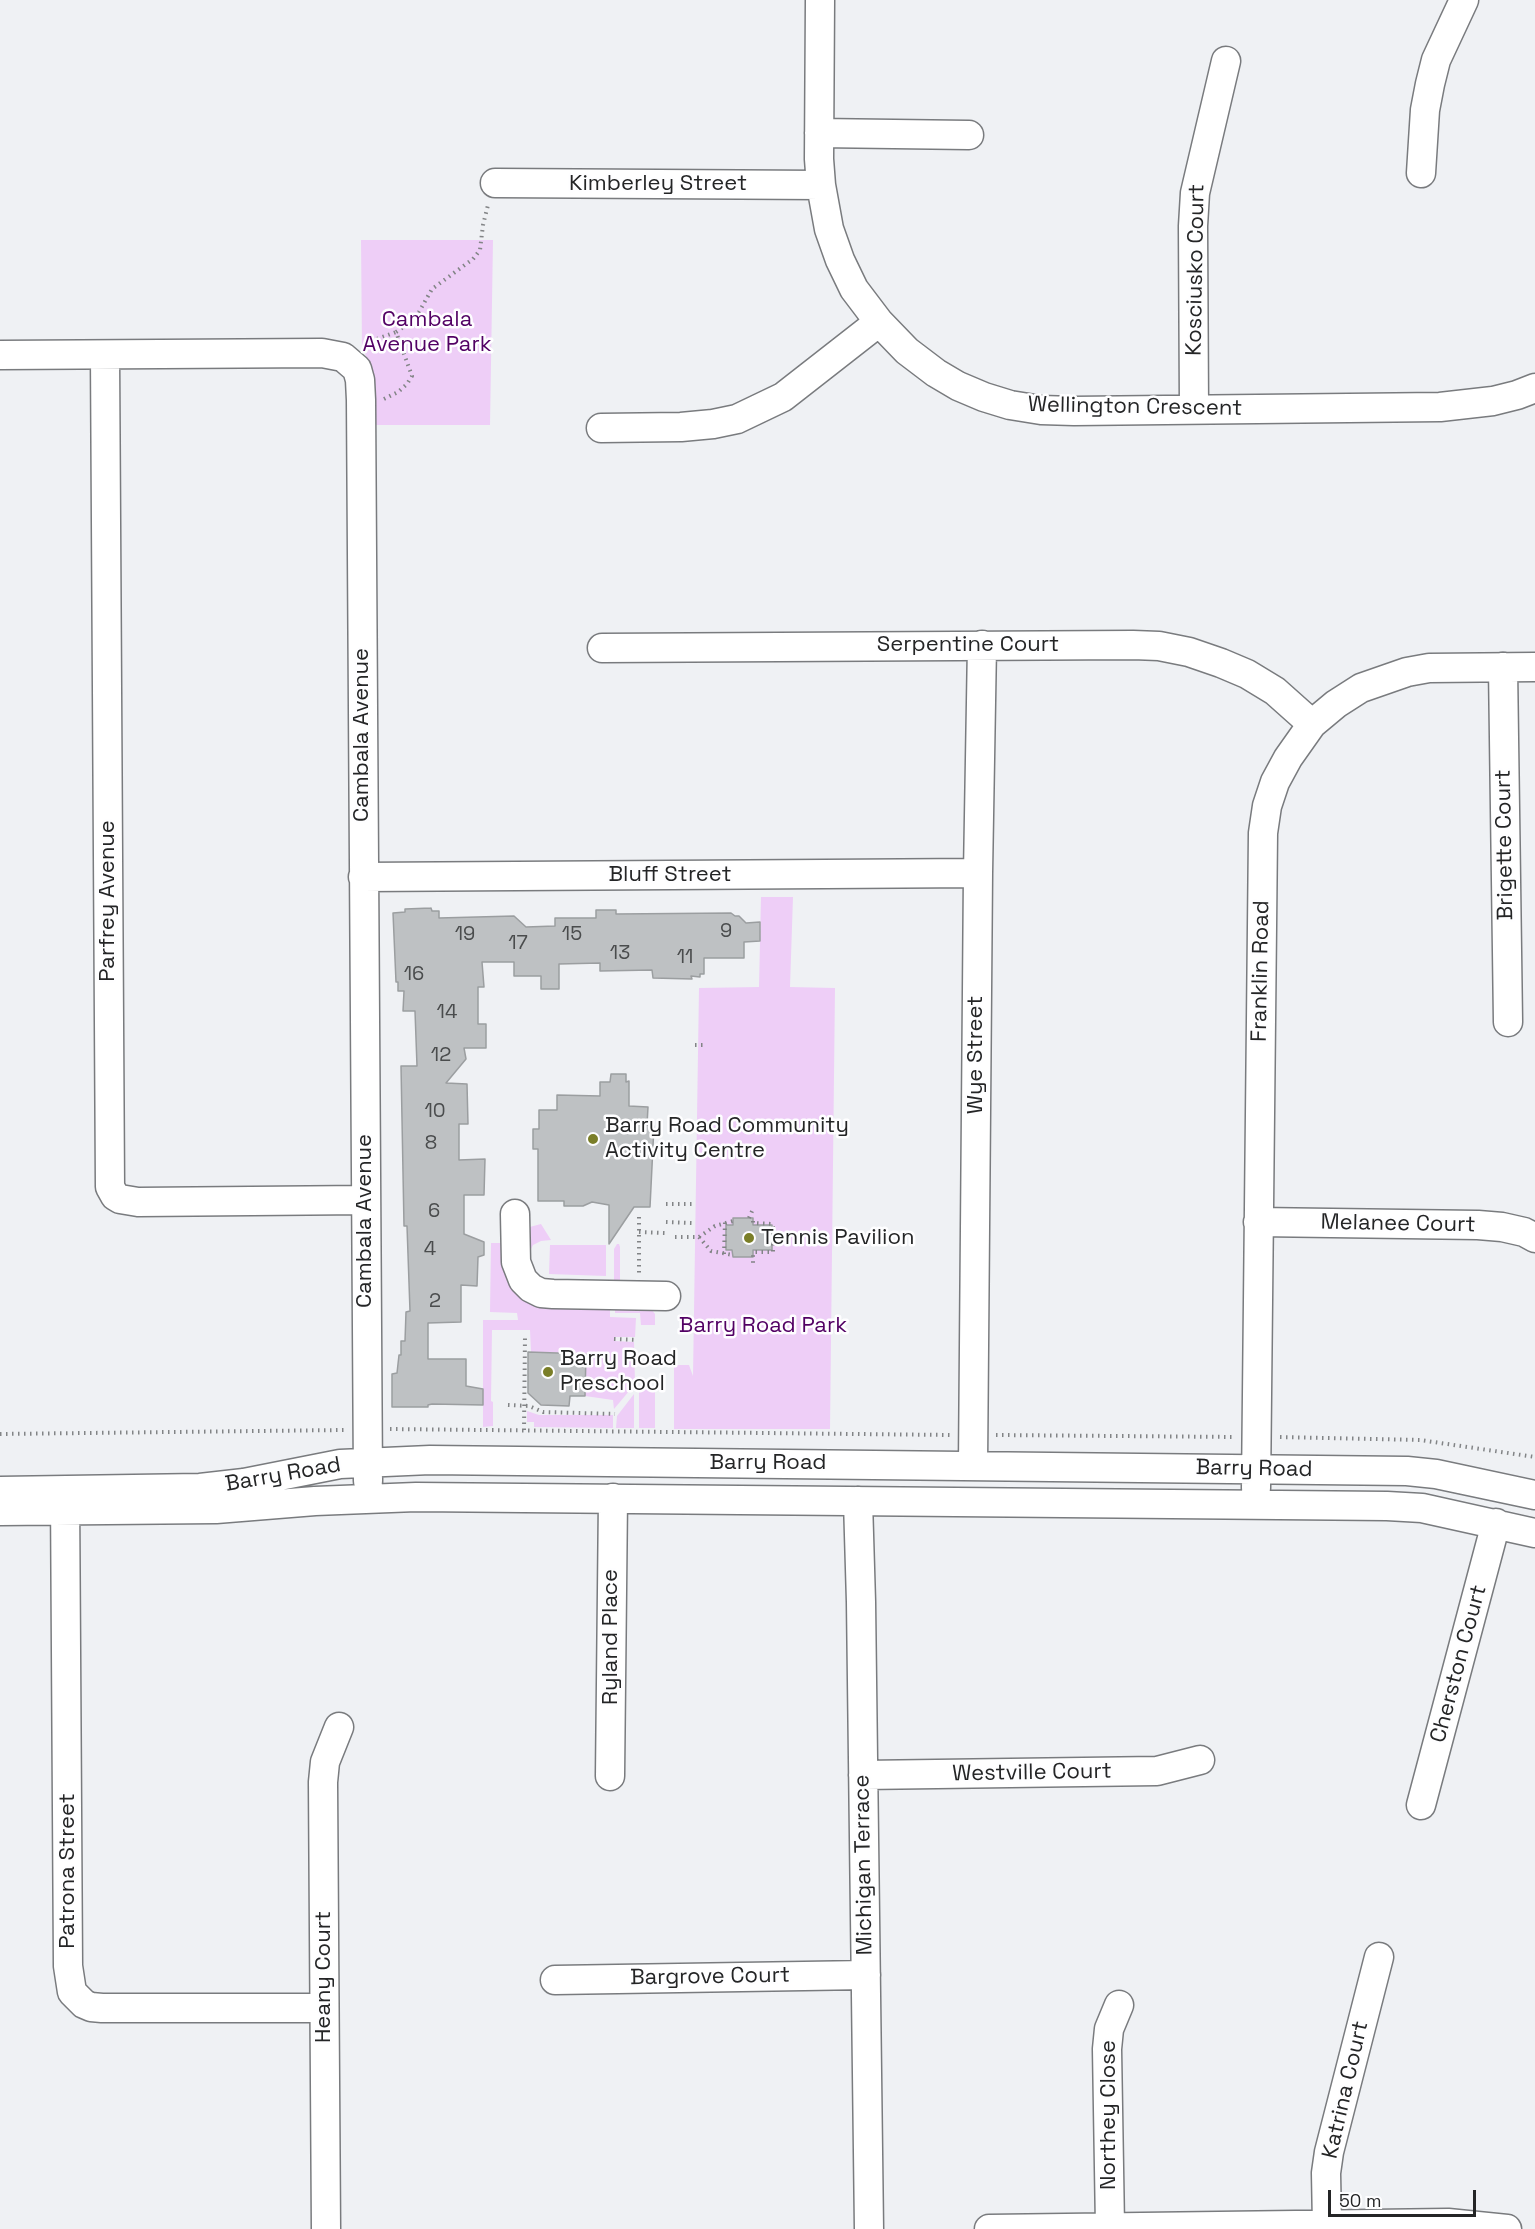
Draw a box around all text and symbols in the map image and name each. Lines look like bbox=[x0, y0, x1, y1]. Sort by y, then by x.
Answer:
street label: Kimberley Street bbox=[569, 171, 747, 197]
street label: Kosciusko Court bbox=[1181, 184, 1211, 356]
park label: Cambala Avenue Park bbox=[362, 307, 492, 358]
street label: Wellington Crescent bbox=[1028, 392, 1242, 422]
street label: Serpentine Court bbox=[877, 632, 1059, 658]
street label: Cambala Avenue bbox=[349, 648, 375, 822]
street label: Brigette Court bbox=[1490, 769, 1520, 921]
street label: Parfrey Avenue bbox=[95, 820, 121, 982]
street label: Bluff Street bbox=[608, 862, 732, 888]
street label: Franklin Road bbox=[1247, 900, 1275, 1042]
house number: 9 bbox=[720, 920, 732, 944]
house number: 19 bbox=[455, 923, 475, 947]
house number: 15 bbox=[562, 923, 582, 947]
house number: 17 bbox=[508, 932, 528, 956]
house number: 13 bbox=[610, 942, 630, 966]
house number: 11 bbox=[677, 946, 693, 970]
house number: 16 bbox=[404, 963, 424, 987]
street label: Wye Street bbox=[963, 996, 989, 1114]
house number: 14 bbox=[437, 1001, 457, 1025]
house number: 12 bbox=[431, 1044, 451, 1068]
house number: 10 bbox=[424, 1100, 446, 1124]
place label: Barry Road Community Activity Centre bbox=[605, 1113, 849, 1164]
house number: 8 bbox=[425, 1132, 437, 1156]
marker: Barry Road Community Activity Centre bbox=[586, 1132, 600, 1146]
street label: Cambala Avenue bbox=[352, 1134, 378, 1308]
house number: 6 bbox=[428, 1200, 440, 1224]
street label: Melanee Court bbox=[1320, 1209, 1476, 1239]
place label: Tennis Pavilion bbox=[761, 1225, 915, 1251]
marker: Tennis Pavilion bbox=[742, 1231, 756, 1245]
house number: 4 bbox=[424, 1238, 436, 1262]
house number: 2 bbox=[429, 1290, 441, 1314]
park label: Barry Road Park bbox=[679, 1313, 847, 1339]
place label: Barry Road Preschool bbox=[560, 1346, 677, 1398]
marker: Barry Road Preschool bbox=[541, 1365, 555, 1379]
street label: Barry Road bbox=[710, 1450, 826, 1476]
street label: Barry Road bbox=[223, 1452, 343, 1498]
street label: Barry Road bbox=[1195, 1455, 1313, 1483]
street label: Ryland Place bbox=[598, 1569, 624, 1705]
street label: Cherston Court bbox=[1425, 1582, 1493, 1746]
street label: Westville Court bbox=[952, 1758, 1112, 1788]
street label: Michigan Terrace bbox=[849, 1774, 879, 1956]
street label: Patrona Street bbox=[55, 1793, 81, 1949]
street label: Heany Court bbox=[311, 1911, 337, 2043]
street label: Bargrove Court bbox=[630, 1962, 790, 1992]
street label: Katrina Court bbox=[1317, 2019, 1375, 2161]
street label: Northey Close bbox=[1096, 2040, 1122, 2190]
scale bar bbox=[1331, 2178, 1480, 2216]
text: 50 m bbox=[1339, 2189, 1381, 2212]

